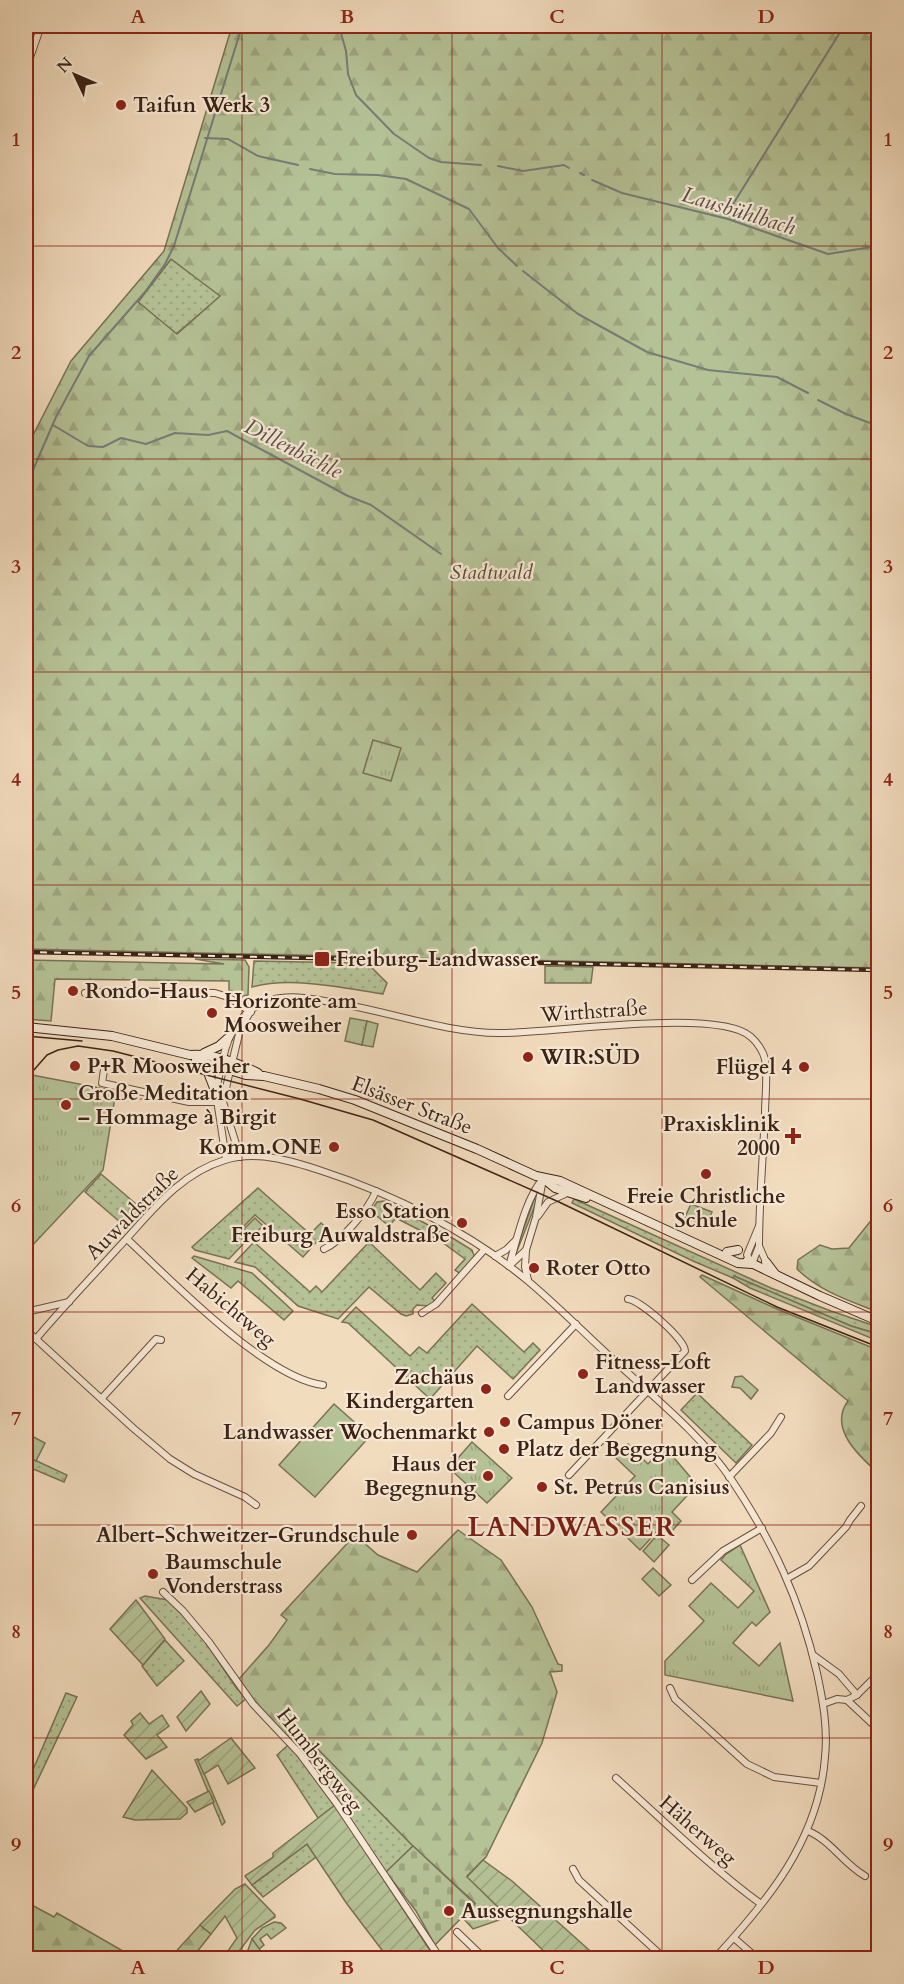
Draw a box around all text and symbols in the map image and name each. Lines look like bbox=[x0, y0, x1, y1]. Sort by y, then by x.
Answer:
text: A bbox=[130, 3, 146, 30]
text: B bbox=[340, 3, 354, 30]
text: C bbox=[549, 3, 565, 30]
text: D bbox=[757, 3, 775, 30]
north arrow bbox=[45, 45, 105, 105]
text: N bbox=[52, 53, 78, 78]
place label: Taifun Werk 3 bbox=[133, 91, 270, 120]
marker: Taifun Werk 3 bbox=[114, 98, 128, 112]
text: 1 bbox=[11, 126, 21, 153]
text: 1 bbox=[883, 126, 893, 153]
water label: Lausbühlbach bbox=[678, 179, 800, 243]
text: 2 bbox=[11, 339, 21, 366]
text: 2 bbox=[883, 339, 893, 366]
water label: Dillenbächle bbox=[239, 411, 348, 487]
text: 3 bbox=[11, 553, 21, 580]
text: 3 bbox=[883, 553, 893, 580]
park label: Stadtwald bbox=[450, 558, 533, 587]
text: 4 bbox=[11, 766, 21, 793]
text: 4 bbox=[883, 766, 893, 793]
place label: Freiburg-Landwasser bbox=[336, 945, 539, 974]
marker: Freiburg-Landwasser bbox=[313, 950, 331, 968]
place label: Rondo-Haus bbox=[85, 977, 208, 1006]
text: 5 bbox=[11, 979, 21, 1006]
text: 5 bbox=[883, 979, 893, 1006]
marker: Rondo-Haus bbox=[66, 984, 80, 998]
place label: Horizonte am Moosweiher bbox=[224, 987, 358, 1040]
street label: Wirthstraße bbox=[538, 993, 649, 1030]
marker: Horizonte am Moosweiher bbox=[205, 1006, 219, 1020]
place label: WIR:SÜD bbox=[539, 1043, 640, 1072]
marker: WIR:SÜD bbox=[521, 1050, 535, 1064]
place label: P+R Moosweiher bbox=[87, 1052, 250, 1081]
place label: Flügel 4 bbox=[716, 1053, 792, 1082]
marker: P+R Moosweiher bbox=[68, 1059, 82, 1073]
marker: Flügel 4 bbox=[797, 1060, 811, 1074]
street label: Elsässer Straße bbox=[347, 1069, 476, 1142]
place label: Große Meditation – Hommage à Birgit bbox=[78, 1079, 277, 1132]
marker: Große Meditation – Hommage à Birgit bbox=[59, 1098, 73, 1112]
place label: Praxisklinik 2000 bbox=[663, 1110, 780, 1163]
marker: Praxisklinik 2000 bbox=[784, 1127, 802, 1145]
place label: Komm.ONE bbox=[199, 1133, 322, 1162]
marker: Komm.ONE bbox=[327, 1140, 341, 1154]
street label: Auwaldstraße bbox=[79, 1160, 186, 1267]
marker: Freie Christliche Schule bbox=[699, 1167, 713, 1181]
place label: Freie Christliche Schule bbox=[626, 1182, 786, 1235]
text: 6 bbox=[11, 1192, 21, 1219]
text: 6 bbox=[883, 1192, 893, 1219]
place label: Esso Station Freiburg Auwaldstraße bbox=[231, 1197, 451, 1250]
marker: Esso Station Freiburg Auwaldstraße bbox=[455, 1216, 469, 1230]
place label: Roter Otto bbox=[546, 1254, 651, 1283]
street label: Habichtweg bbox=[179, 1261, 282, 1354]
marker: Roter Otto bbox=[527, 1261, 541, 1275]
place label: Fitness-Loft Landwasser bbox=[595, 1348, 711, 1401]
place label: Zachäus Kindergarten bbox=[346, 1363, 474, 1416]
marker: Fitness-Loft Landwasser bbox=[576, 1367, 590, 1381]
marker: Zachäus Kindergarten bbox=[479, 1382, 493, 1396]
text: 7 bbox=[11, 1405, 21, 1432]
text: 7 bbox=[883, 1405, 893, 1432]
place label: Campus Döner bbox=[517, 1408, 663, 1437]
marker: Campus Döner bbox=[498, 1415, 512, 1429]
place label: Landwasser Wochenmarkt bbox=[223, 1418, 478, 1447]
marker: Landwasser Wochenmarkt bbox=[482, 1425, 496, 1439]
place label: Platz der Begegnung bbox=[516, 1435, 717, 1464]
marker: Platz der Begegnung bbox=[497, 1442, 511, 1456]
place label: Haus der Begegnung bbox=[364, 1450, 477, 1503]
marker: Haus der Begegnung bbox=[481, 1469, 495, 1483]
place label: St. Petrus Canisius bbox=[554, 1473, 730, 1502]
marker: St. Petrus Canisius bbox=[535, 1480, 549, 1494]
district label: LANDWASSER bbox=[467, 1509, 677, 1546]
place label: Albert-Schweitzer-Grundschule bbox=[96, 1521, 400, 1550]
marker: Albert-Schweitzer-Grundschule bbox=[405, 1528, 419, 1542]
place label: Baumschule Vonderstrass bbox=[165, 1548, 283, 1601]
marker: Baumschule Vonderstrass bbox=[146, 1567, 160, 1581]
text: 8 bbox=[11, 1618, 21, 1645]
text: 8 bbox=[883, 1618, 893, 1645]
street label: Humbergweg bbox=[270, 1702, 370, 1819]
street label: Häherweg bbox=[653, 1789, 743, 1872]
text: 9 bbox=[11, 1831, 21, 1858]
text: 9 bbox=[883, 1831, 893, 1858]
place label: Aussegnungshalle bbox=[461, 1897, 633, 1926]
marker: Aussegnungshalle bbox=[442, 1904, 456, 1918]
text: A bbox=[130, 1954, 146, 1981]
text: B bbox=[340, 1954, 354, 1981]
text: C bbox=[549, 1954, 565, 1981]
text: D bbox=[757, 1954, 775, 1981]

